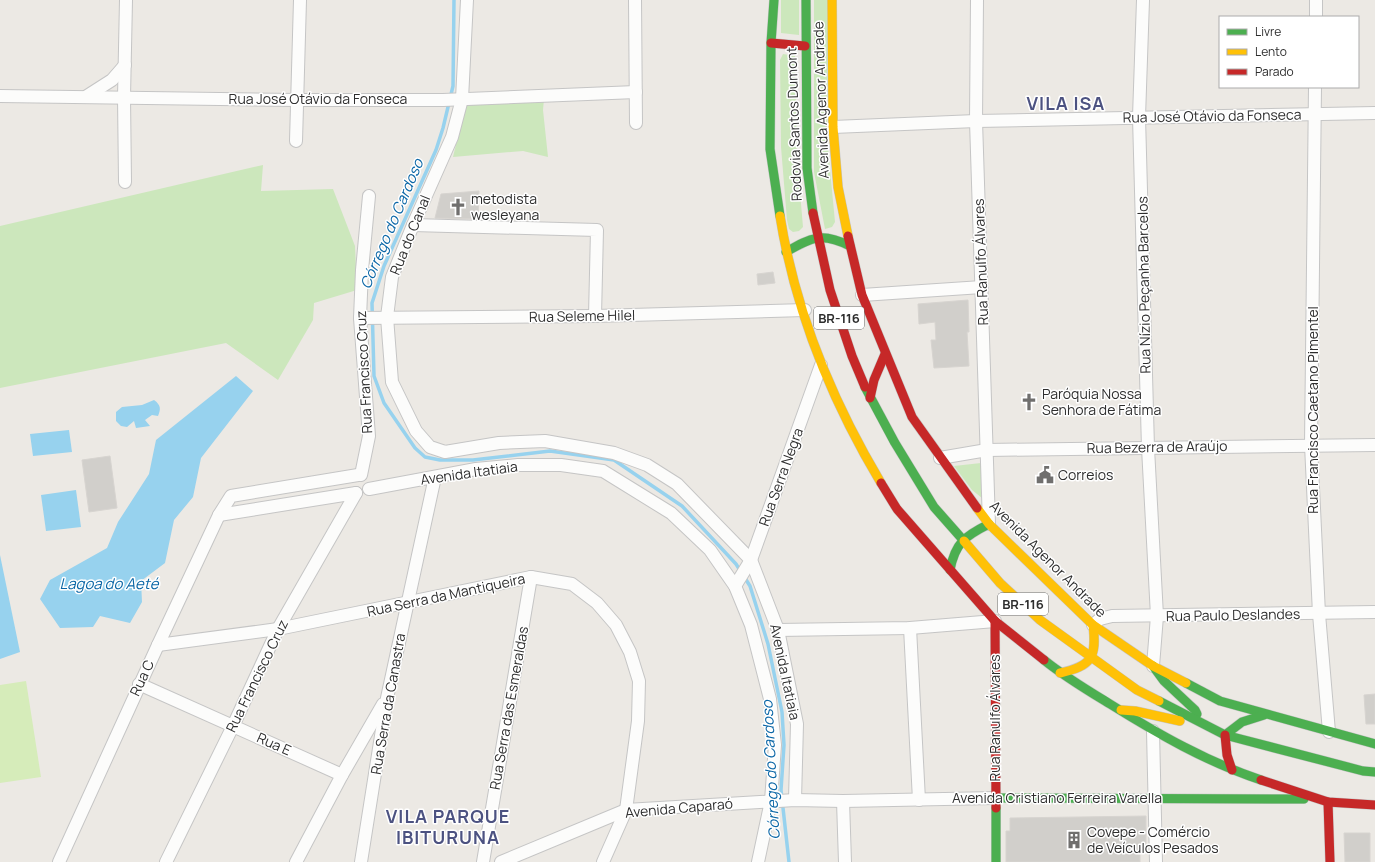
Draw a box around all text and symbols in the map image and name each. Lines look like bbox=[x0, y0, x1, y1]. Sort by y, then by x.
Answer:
legend bbox=[1219, 16, 1359, 88]
street label: Avenida Agenor Andrade bbox=[808, 21, 833, 179]
text: Livre bbox=[1255, 23, 1281, 40]
text: Lento bbox=[1255, 43, 1287, 60]
street label: Rodovia Santos Dumont bbox=[781, 46, 806, 202]
text: Parado bbox=[1255, 63, 1294, 80]
street label: Rua José Otávio da Fonseca bbox=[229, 89, 407, 108]
district label: VILA ISA bbox=[1027, 91, 1105, 115]
street label: Rua José Otávio da Fonseca bbox=[1122, 104, 1302, 127]
water label: Córrego do Cardoso bbox=[355, 155, 429, 292]
place label: metodista wesleyana bbox=[471, 189, 539, 224]
street label: Rua do Canal bbox=[385, 192, 434, 277]
street label: Rua Nízio Peçanha Barcelos bbox=[1132, 196, 1155, 374]
church icon: metodista wesleyana bbox=[448, 197, 468, 217]
street label: Rua Ranulfo Álvares bbox=[969, 198, 992, 326]
street label: Rua Seleme Hilel bbox=[529, 305, 635, 326]
street label: Rua Francisco Caetano Pimentel bbox=[1303, 306, 1322, 514]
road number: BR-116 bbox=[814, 307, 864, 329]
street label: Rua Francisco Cruz bbox=[351, 310, 376, 434]
place label: Paróquia Nossa Senhora de Fátima bbox=[1042, 384, 1161, 419]
church icon: Paróquia Nossa Senhora de Fátima bbox=[1019, 392, 1039, 412]
street label: Rua Serra Negra bbox=[754, 425, 807, 529]
street label: Rua Bezerra de Araújo bbox=[1086, 436, 1228, 457]
street label: Avenida Itatiaia bbox=[419, 456, 519, 489]
public building icon: Correios bbox=[1035, 465, 1055, 485]
place label: Correios bbox=[1058, 465, 1113, 484]
street label: Avenida Agenor Andrade bbox=[986, 496, 1111, 621]
street label: Rua Serra da Mantiqueira bbox=[365, 568, 527, 621]
water label: Lagoa do Aeté bbox=[60, 573, 160, 594]
road number: BR-116 bbox=[998, 593, 1048, 615]
street label: Rua Paulo Deslandes bbox=[1166, 604, 1300, 625]
street label: Rua Francisco Cruz bbox=[221, 616, 292, 735]
street label: Avenida Itatiaia bbox=[766, 622, 805, 722]
street label: Rua Serra das Esmeraldas bbox=[485, 625, 532, 791]
street label: Rua Serra da Canastra bbox=[366, 632, 409, 776]
street label: Rua Ranulfo Álvares bbox=[985, 654, 1004, 782]
street label: Rua C bbox=[125, 657, 158, 699]
water label: Córrego do Cardoso bbox=[756, 699, 785, 840]
street label: Rua E bbox=[254, 728, 294, 759]
street label: Avenida Cristiano Ferreira Varella bbox=[952, 788, 1162, 807]
street label: Avenida Caparaó bbox=[624, 793, 734, 822]
district label: VILA PARQUE IBITURUNA bbox=[386, 804, 510, 849]
place label: Covepe - Comércio de Veículos Pesados bbox=[1087, 822, 1219, 857]
building icon: Covepe - Comércio de Veículos Pesados bbox=[1064, 830, 1084, 850]

